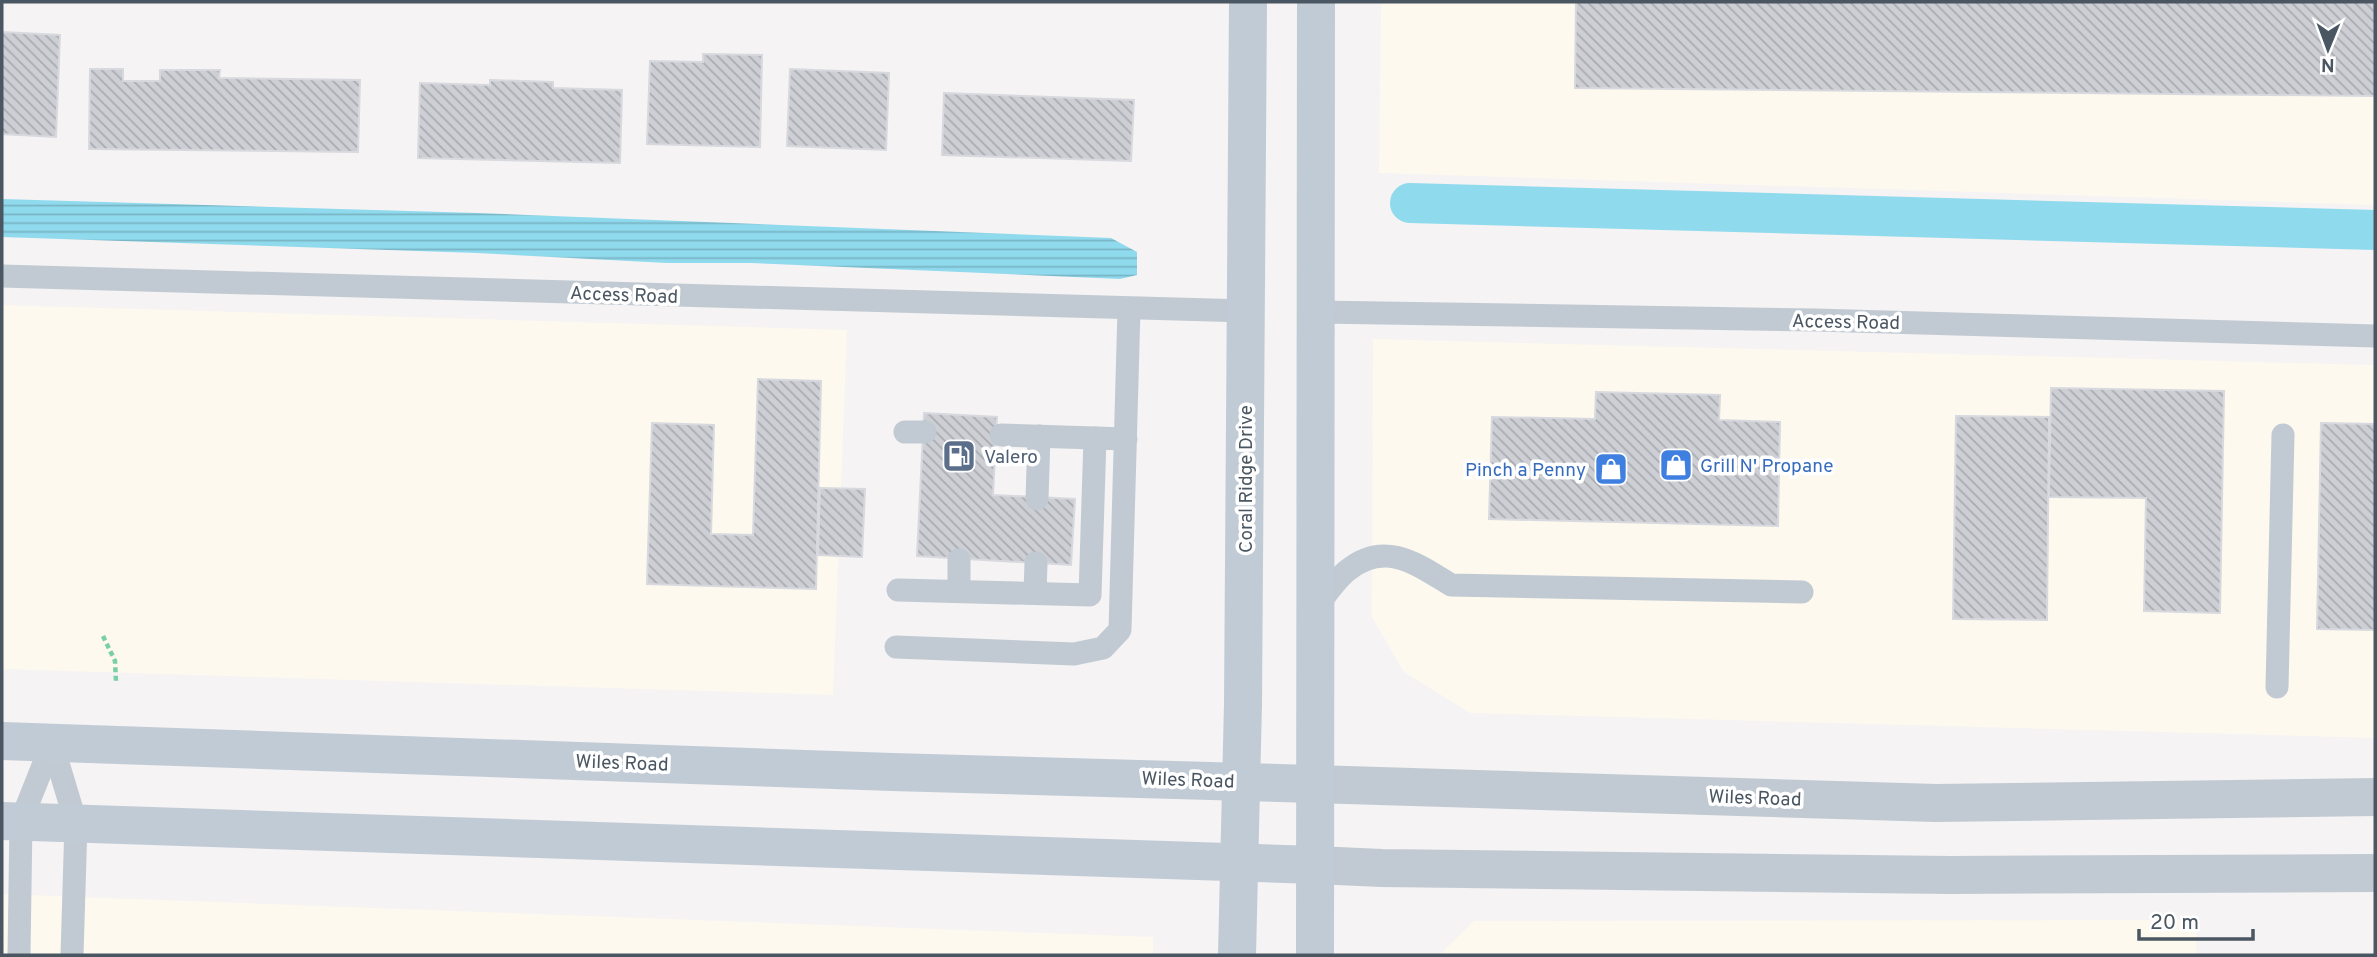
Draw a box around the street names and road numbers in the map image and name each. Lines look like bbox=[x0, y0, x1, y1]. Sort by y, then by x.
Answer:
street label: Access Road bbox=[569, 282, 678, 310]
street label: Access Road bbox=[1792, 310, 1900, 336]
street label: Coral Ridge Drive bbox=[1235, 405, 1259, 553]
street label: Wiles Road bbox=[575, 750, 669, 778]
street label: Wiles Road bbox=[1141, 767, 1235, 795]
street label: Wiles Road bbox=[1708, 785, 1802, 813]

